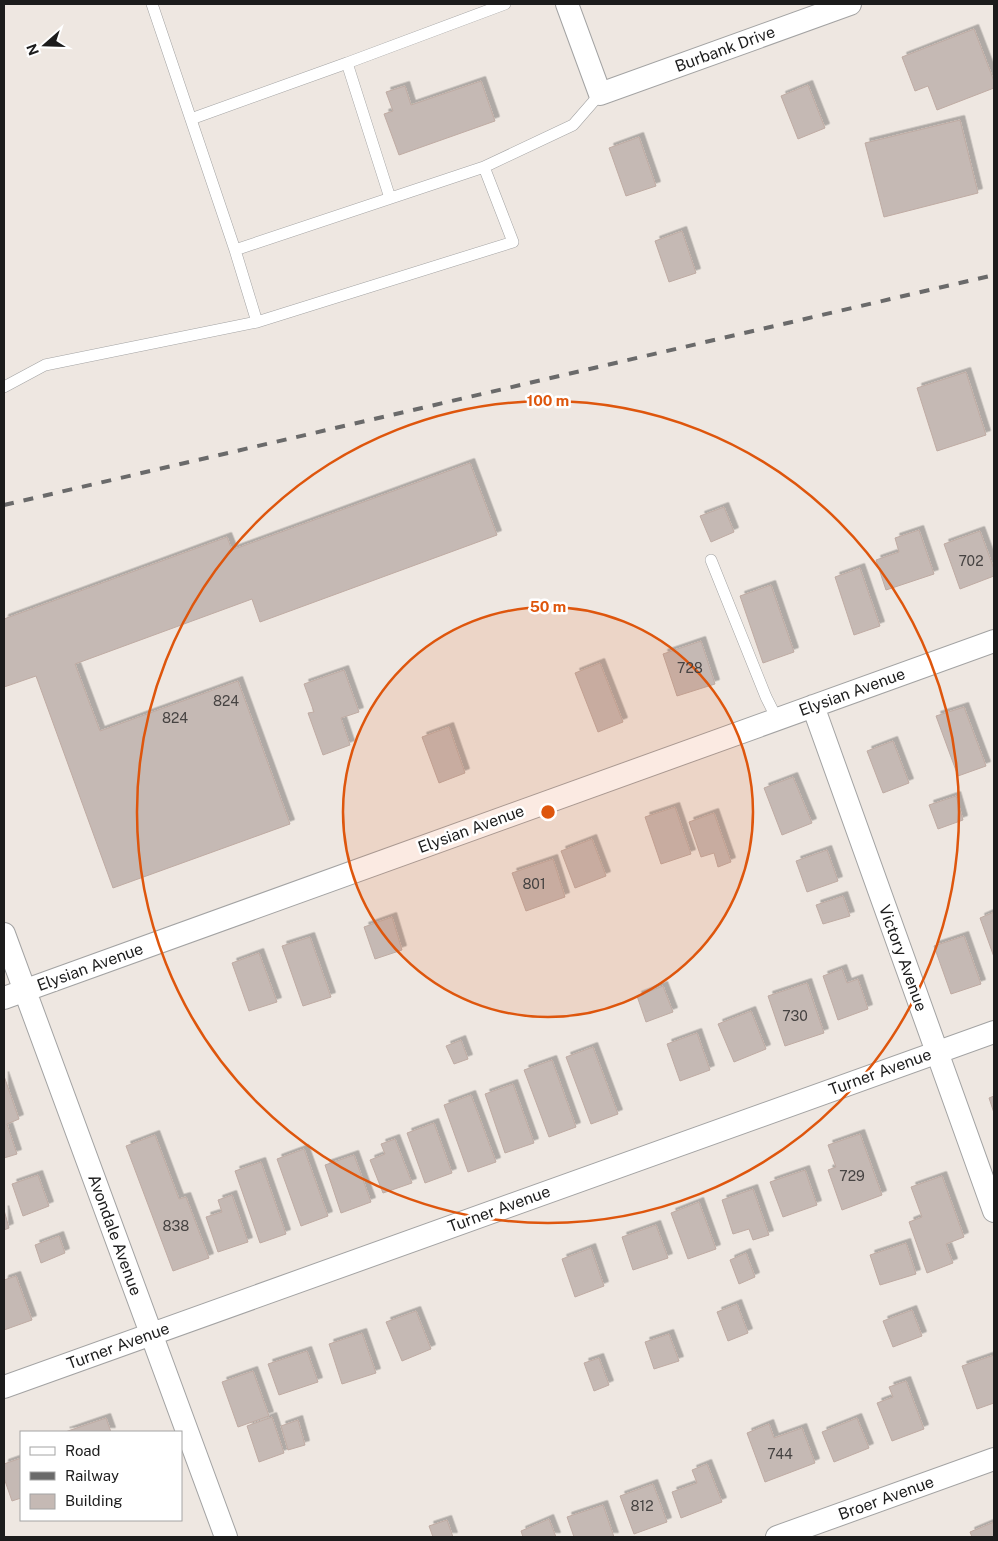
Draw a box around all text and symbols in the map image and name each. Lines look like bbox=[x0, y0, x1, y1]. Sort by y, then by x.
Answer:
north arrow bbox=[20, 20, 70, 70]
street label: Burbank Drive bbox=[672, 22, 778, 76]
text: N bbox=[23, 42, 42, 57]
text: 100 m bbox=[527, 392, 569, 409]
house number: 702 bbox=[958, 553, 984, 569]
text: 50 m bbox=[530, 598, 566, 615]
house number: 728 bbox=[677, 660, 703, 676]
street label: Elysian Avenue bbox=[796, 664, 908, 720]
house number: 824 bbox=[213, 693, 239, 709]
house number: 824 bbox=[162, 710, 188, 726]
street label: Elysian Avenue bbox=[415, 801, 527, 857]
centre of rings bbox=[539, 803, 557, 821]
house number: 801 bbox=[522, 876, 546, 892]
street label: Victory Avenue bbox=[875, 902, 931, 1014]
street label: Elysian Avenue bbox=[34, 939, 146, 995]
house number: 730 bbox=[782, 1008, 808, 1024]
street label: Turner Avenue bbox=[826, 1045, 934, 1099]
house number: 729 bbox=[839, 1168, 865, 1184]
street label: Avondale Avenue bbox=[84, 1172, 146, 1298]
street label: Turner Avenue bbox=[445, 1182, 553, 1236]
house number: 838 bbox=[163, 1218, 189, 1234]
street label: Turner Avenue bbox=[64, 1319, 172, 1373]
legend bbox=[20, 1431, 182, 1521]
text: Road bbox=[65, 1442, 101, 1459]
house number: 744 bbox=[767, 1446, 793, 1462]
text: Railway bbox=[65, 1467, 119, 1484]
street label: Broer Avenue bbox=[836, 1472, 936, 1524]
text: Building bbox=[65, 1492, 123, 1509]
house number: 812 bbox=[630, 1498, 654, 1514]

